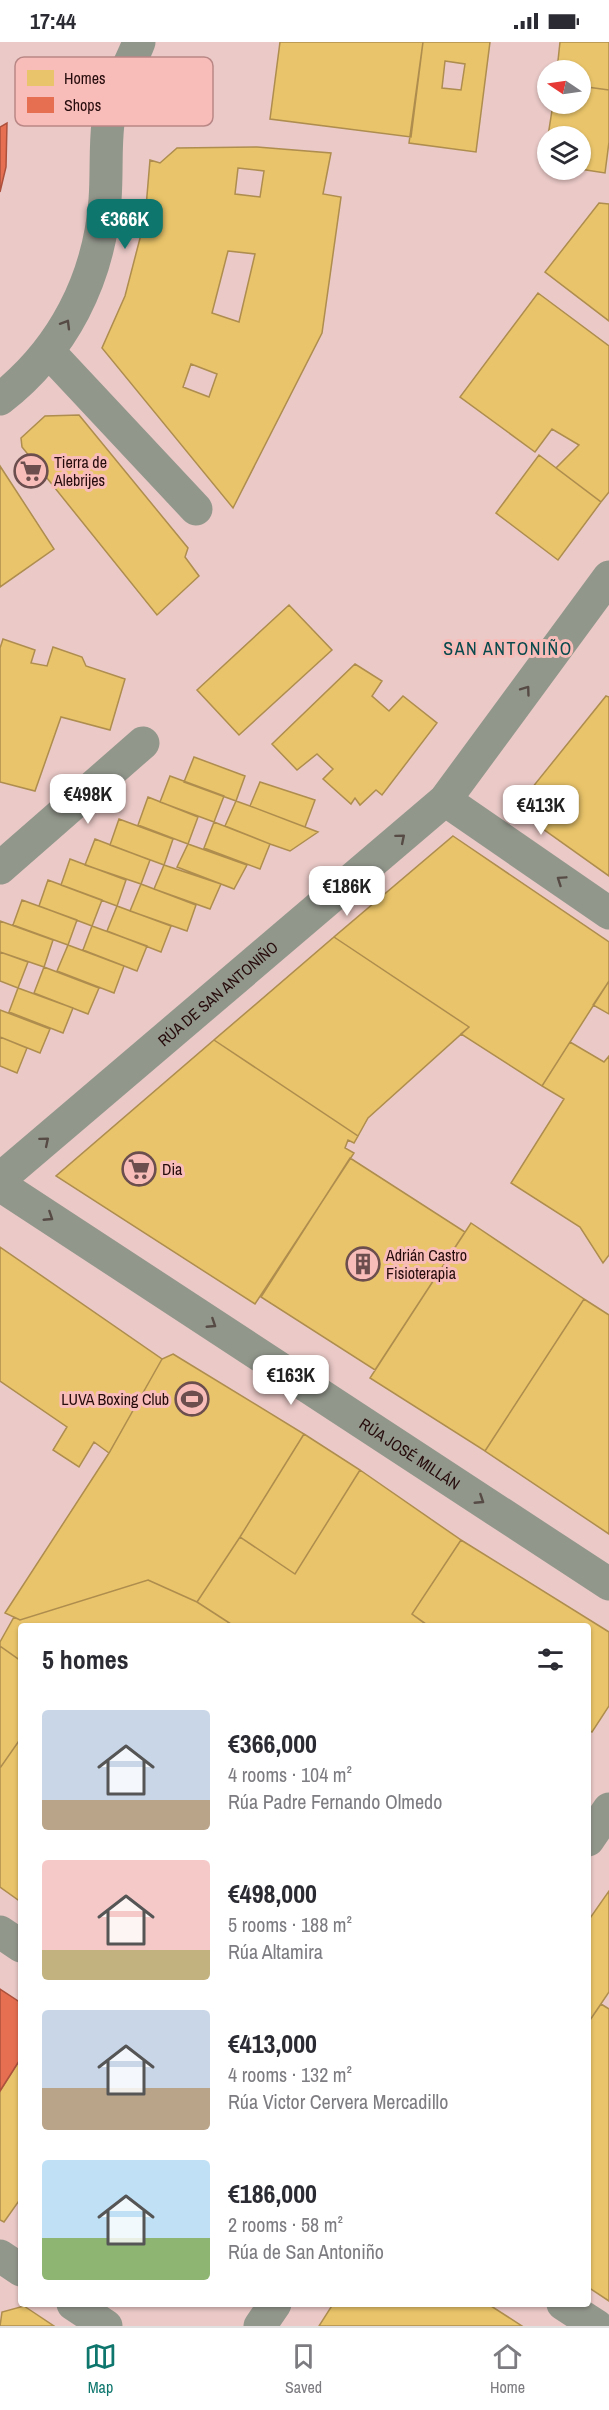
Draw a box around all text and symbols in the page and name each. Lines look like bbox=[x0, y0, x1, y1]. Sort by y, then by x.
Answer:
text: 17:44 bbox=[30, 6, 76, 36]
legend bbox=[15, 57, 213, 126]
north arrow bbox=[537, 60, 591, 114]
map controls bbox=[537, 60, 591, 180]
text: Homes bbox=[64, 67, 106, 89]
text: Shops bbox=[64, 94, 101, 116]
button: layers bbox=[537, 126, 591, 180]
pin: €366K bbox=[83, 199, 167, 250]
text: €366K bbox=[101, 205, 149, 232]
one-way arrow bbox=[59, 320, 71, 330]
place label: Tierra de Alebrijes bbox=[53, 451, 107, 491]
supermarket icon: Tierra de Alebrijes bbox=[13, 453, 49, 489]
district label: SAN ANTONIÑO bbox=[443, 636, 573, 661]
one-way arrow bbox=[519, 685, 530, 696]
pin: €498K bbox=[46, 774, 130, 825]
text: €498K bbox=[64, 780, 112, 807]
pin: €413K bbox=[499, 785, 583, 836]
text: €413K bbox=[517, 791, 565, 818]
one-way arrow bbox=[394, 834, 405, 845]
pin: €186K bbox=[305, 866, 389, 917]
text: €186K bbox=[323, 872, 371, 899]
one-way arrow bbox=[556, 876, 567, 887]
street label: RÚA DE SAN ANTONIÑO bbox=[153, 936, 283, 1051]
one-way arrow bbox=[38, 1137, 49, 1148]
supermarket icon: Dia bbox=[121, 1151, 157, 1187]
place label: Dia bbox=[162, 1158, 183, 1180]
one-way arrow bbox=[42, 1210, 53, 1221]
place label: Adrián Castro Fisioterapia bbox=[385, 1244, 467, 1284]
building icon: Adrián Castro Fisioterapia bbox=[345, 1246, 381, 1282]
one-way arrow bbox=[205, 1317, 216, 1328]
pin: €163K bbox=[249, 1355, 333, 1406]
text: €163K bbox=[267, 1361, 315, 1388]
sports icon: LUVA Boxing Club bbox=[174, 1381, 210, 1417]
place label: LUVA Boxing Club bbox=[61, 1388, 169, 1410]
street label: RÚA JOSÉ MILLÁN bbox=[355, 1413, 464, 1495]
one-way arrow bbox=[474, 1493, 485, 1504]
text: 5 homes bbox=[42, 1642, 129, 1677]
icon: filters bbox=[534, 1643, 567, 1676]
text: €366,000 bbox=[228, 1726, 317, 1761]
icon: home bbox=[90, 1734, 162, 1806]
text: 4 rooms · 104 m² bbox=[228, 1761, 352, 1788]
text: Rúa Padre Fernando Olmedo bbox=[228, 1788, 442, 1815]
text: €498,000 bbox=[228, 1876, 317, 1911]
icon: home bbox=[90, 1884, 162, 1956]
text: 5 rooms · 188 m² bbox=[228, 1911, 352, 1938]
text: Rúa Altamira bbox=[228, 1938, 323, 1965]
text: €413,000 bbox=[228, 2026, 317, 2061]
icon: home bbox=[90, 2034, 162, 2106]
text: 4 rooms · 132 m² bbox=[228, 2061, 352, 2088]
text: Rúa Victor Cervera Mercadillo bbox=[228, 2088, 448, 2115]
text: €186,000 bbox=[228, 2176, 317, 2211]
icon: home bbox=[90, 2184, 162, 2256]
text: 2 rooms · 58 m² bbox=[228, 2211, 343, 2238]
text: Rúa de San Antoniño bbox=[228, 2238, 384, 2265]
tab: Map bbox=[84, 2340, 117, 2398]
tab: Saved bbox=[285, 2340, 322, 2398]
tab: Home bbox=[490, 2340, 525, 2398]

